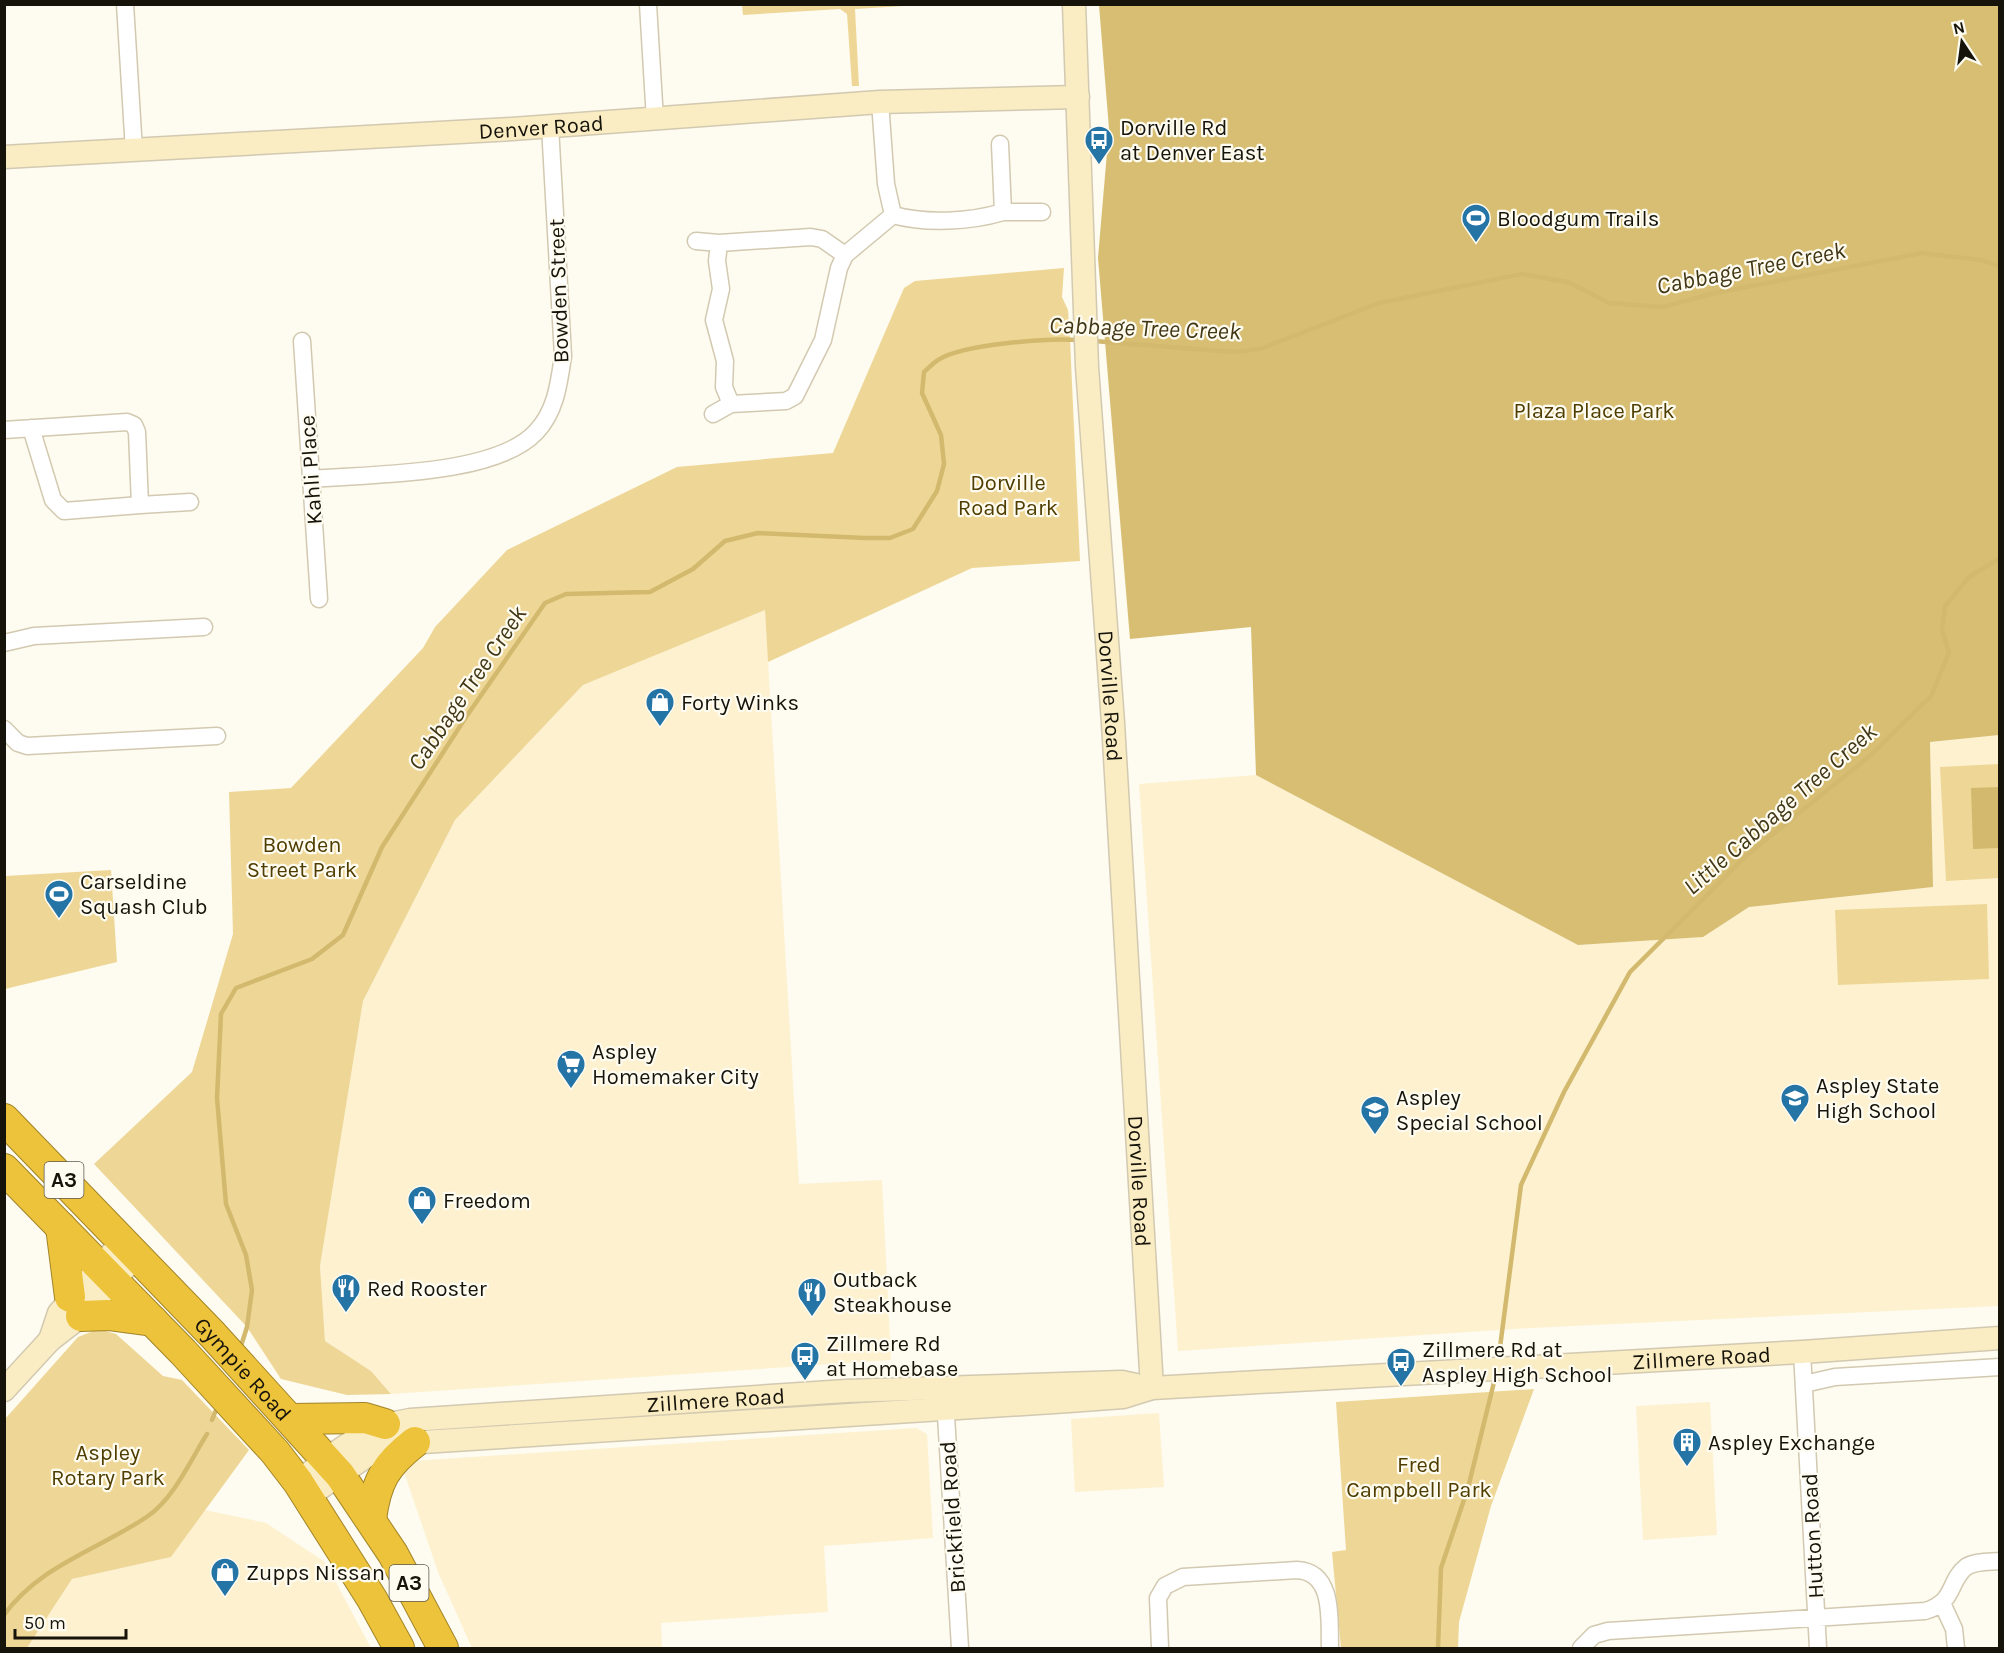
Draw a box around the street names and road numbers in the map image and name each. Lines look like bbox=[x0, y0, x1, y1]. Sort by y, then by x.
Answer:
street label: Denver Road bbox=[478, 110, 605, 145]
street label: Bowden Street bbox=[543, 218, 575, 364]
street label: Kahli Place bbox=[294, 414, 328, 526]
street label: Dorville Road bbox=[1092, 629, 1127, 762]
street label: Dorville Road bbox=[1122, 1115, 1156, 1248]
road number: A3 bbox=[44, 1162, 84, 1198]
street label: Gympie Road bbox=[189, 1312, 297, 1427]
street label: Zillmere Road bbox=[1631, 1342, 1772, 1375]
street label: Zillmere Road bbox=[645, 1383, 786, 1418]
street label: Brickfield Road bbox=[935, 1440, 971, 1594]
street label: Hutton Road bbox=[1797, 1472, 1829, 1599]
road number: A3 bbox=[390, 1565, 428, 1601]

